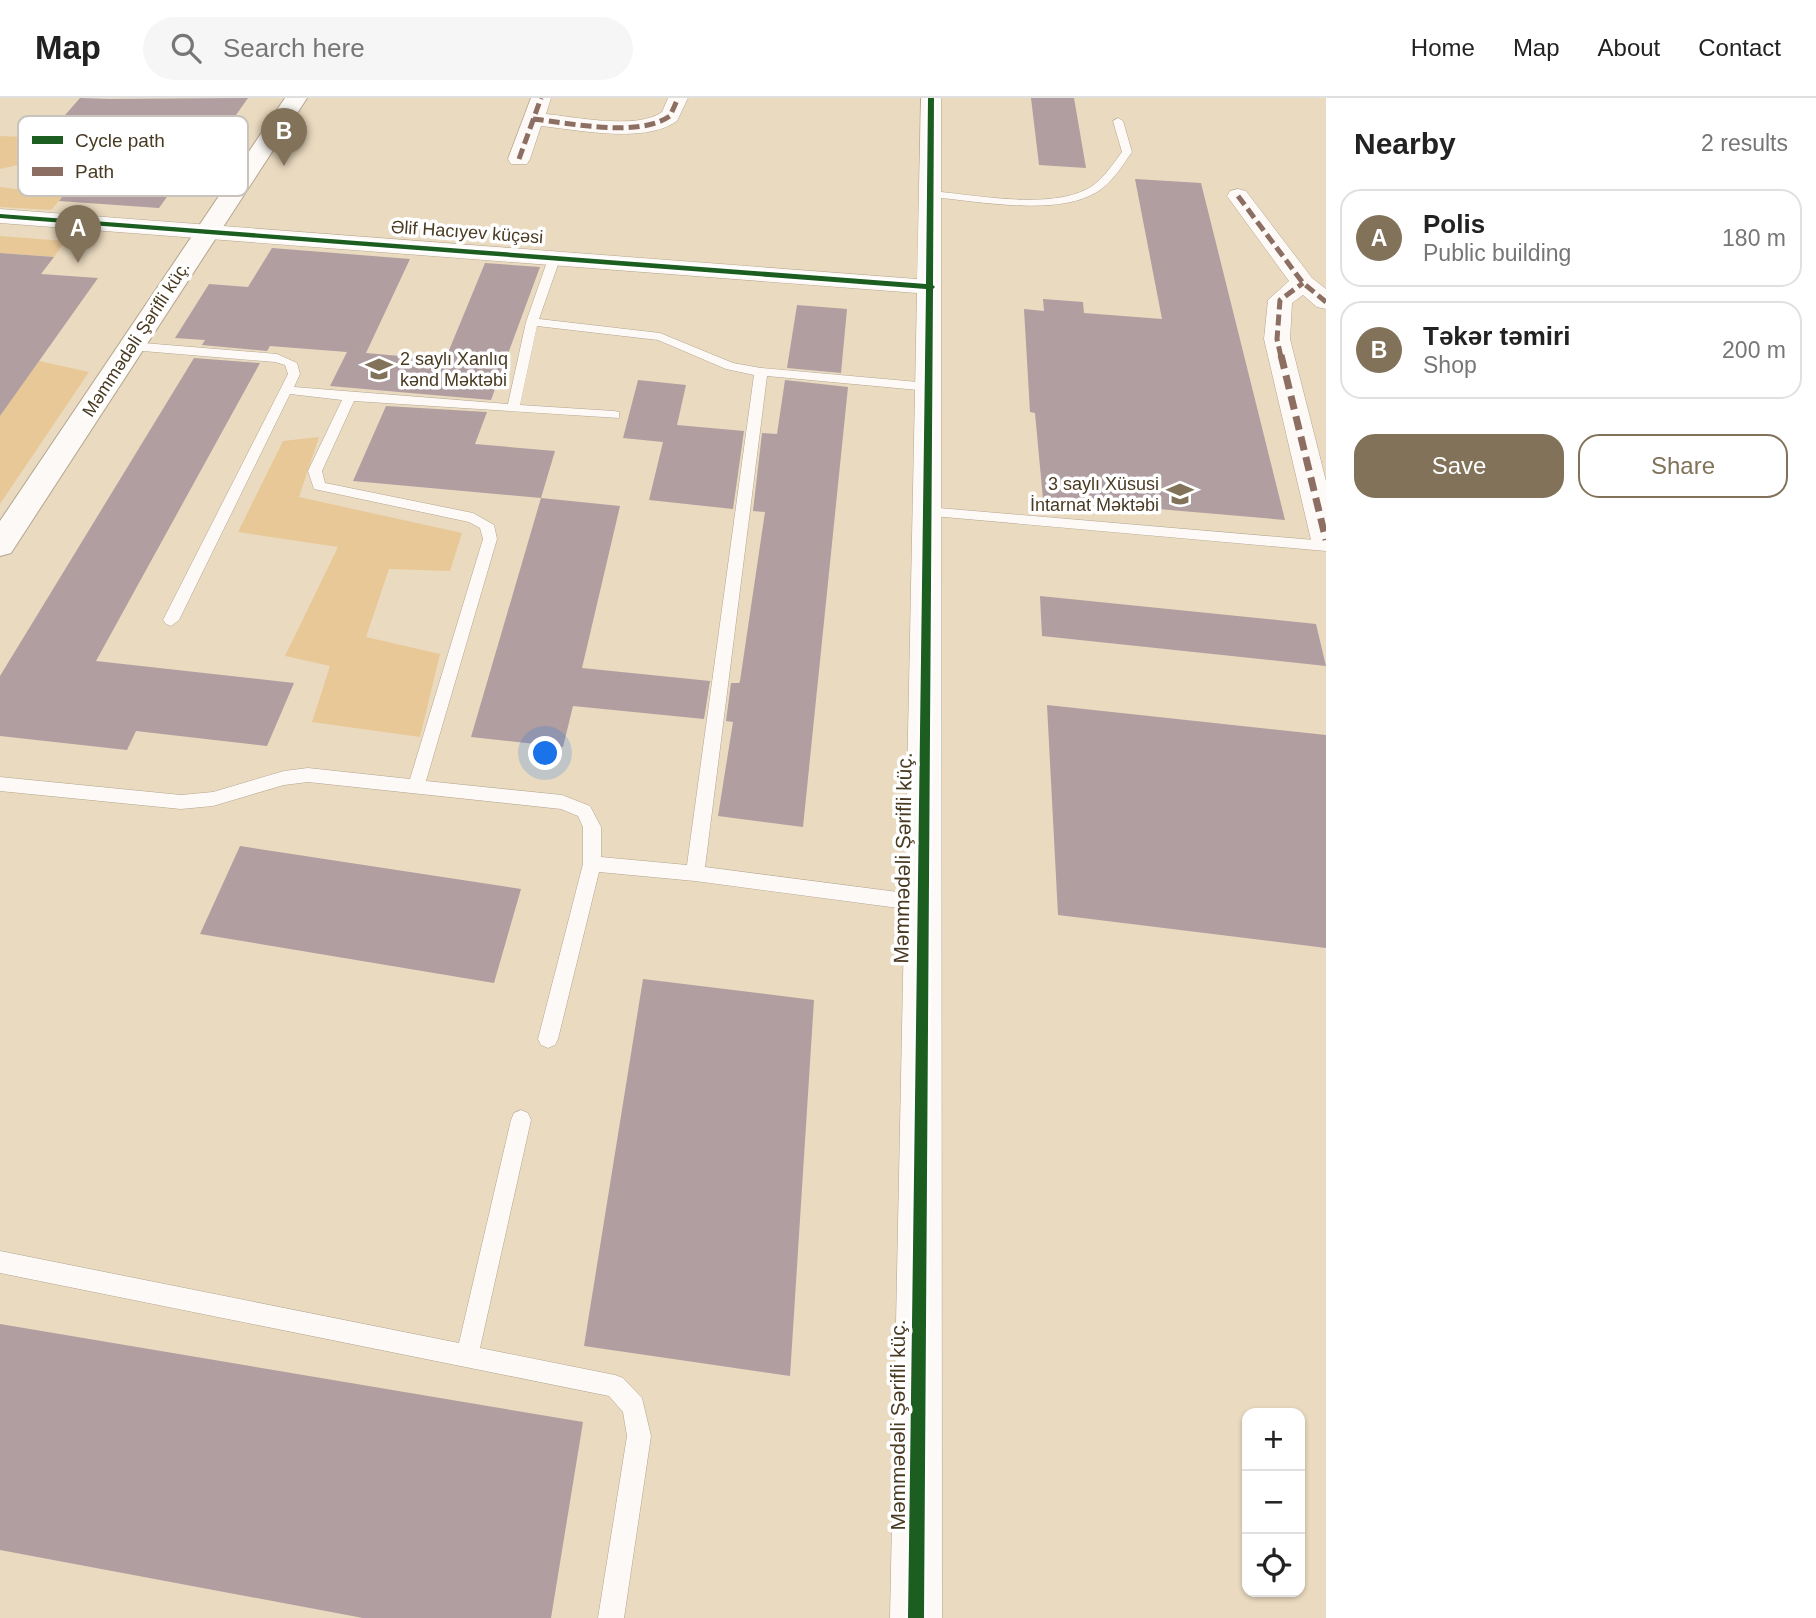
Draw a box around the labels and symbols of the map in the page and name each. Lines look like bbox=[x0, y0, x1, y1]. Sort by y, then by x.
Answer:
pin: B bbox=[261, 108, 307, 166]
legend bbox=[18, 116, 248, 196]
text: Cycle path bbox=[75, 130, 165, 151]
text: Path bbox=[75, 161, 114, 182]
pin: A bbox=[55, 205, 101, 263]
street label: Əlif Hacıyev küçəsi bbox=[390, 217, 544, 247]
street label: Məmmədəli Şərifli küç. bbox=[78, 258, 194, 420]
place label: 2 saylı Xanlıq kənd Məktəbi bbox=[400, 349, 508, 390]
school or university icon: 2 saylı Xanlıq kənd Məktəbi bbox=[364, 354, 394, 384]
place label: 3 saylı Xüsusi İntarnat Məktəbi bbox=[1030, 474, 1159, 515]
school or university icon: 3 saylı Xüsusi İntarnat Məktəbi bbox=[1165, 479, 1195, 509]
your location bbox=[528, 736, 562, 770]
street label: Məmmədəli Şərifli küç. bbox=[889, 752, 916, 964]
street label: Məmmədəli Şərifli küç. bbox=[886, 1319, 909, 1531]

